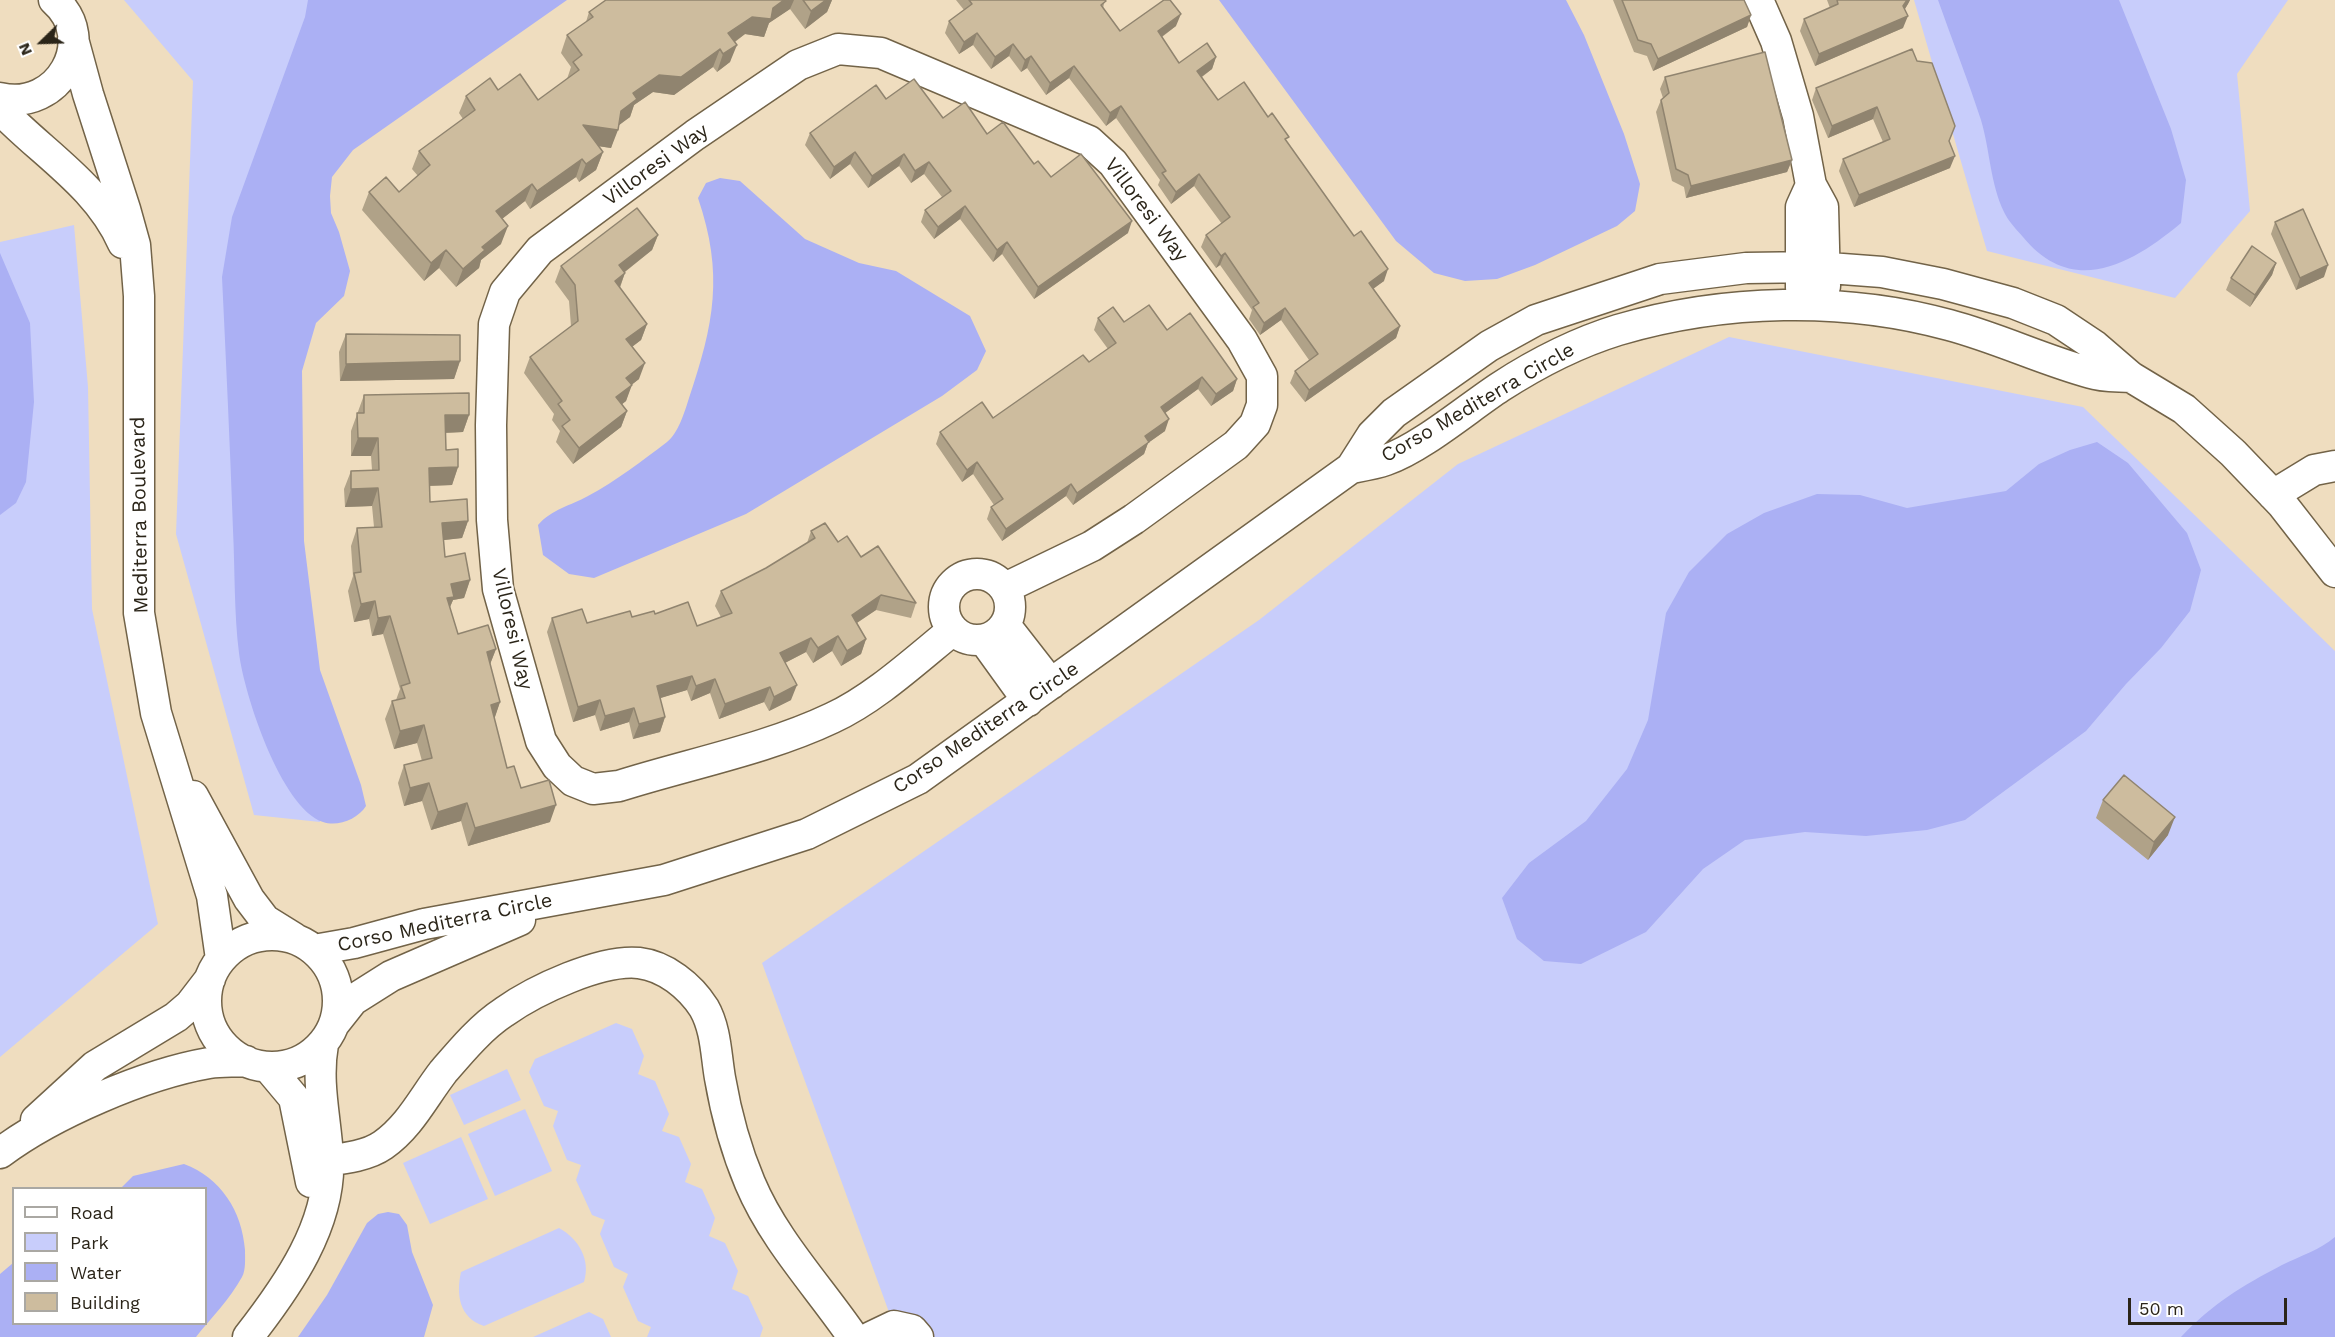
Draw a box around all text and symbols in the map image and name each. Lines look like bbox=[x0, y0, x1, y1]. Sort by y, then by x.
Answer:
north arrow bbox=[12, 12, 72, 72]
text: N bbox=[14, 40, 36, 58]
street label: Villoresi Way bbox=[599, 119, 713, 211]
street label: Villoresi Way bbox=[1099, 153, 1193, 267]
street label: Corso Mediterra Circle bbox=[1377, 338, 1579, 468]
street label: Mediterra Boulevard bbox=[126, 416, 154, 614]
street label: Villoresi Way bbox=[486, 566, 538, 692]
street label: Corso Mediterra Circle bbox=[889, 657, 1083, 799]
street label: Corso Mediterra Circle bbox=[335, 888, 555, 958]
legend bbox=[12, 1187, 207, 1325]
text: Road bbox=[70, 1202, 114, 1223]
text: Park bbox=[70, 1232, 109, 1253]
text: Water bbox=[70, 1262, 122, 1283]
scale bar bbox=[2131, 1286, 2290, 1324]
text: Building bbox=[70, 1292, 140, 1313]
text: 50 m bbox=[2139, 1298, 2184, 1319]

